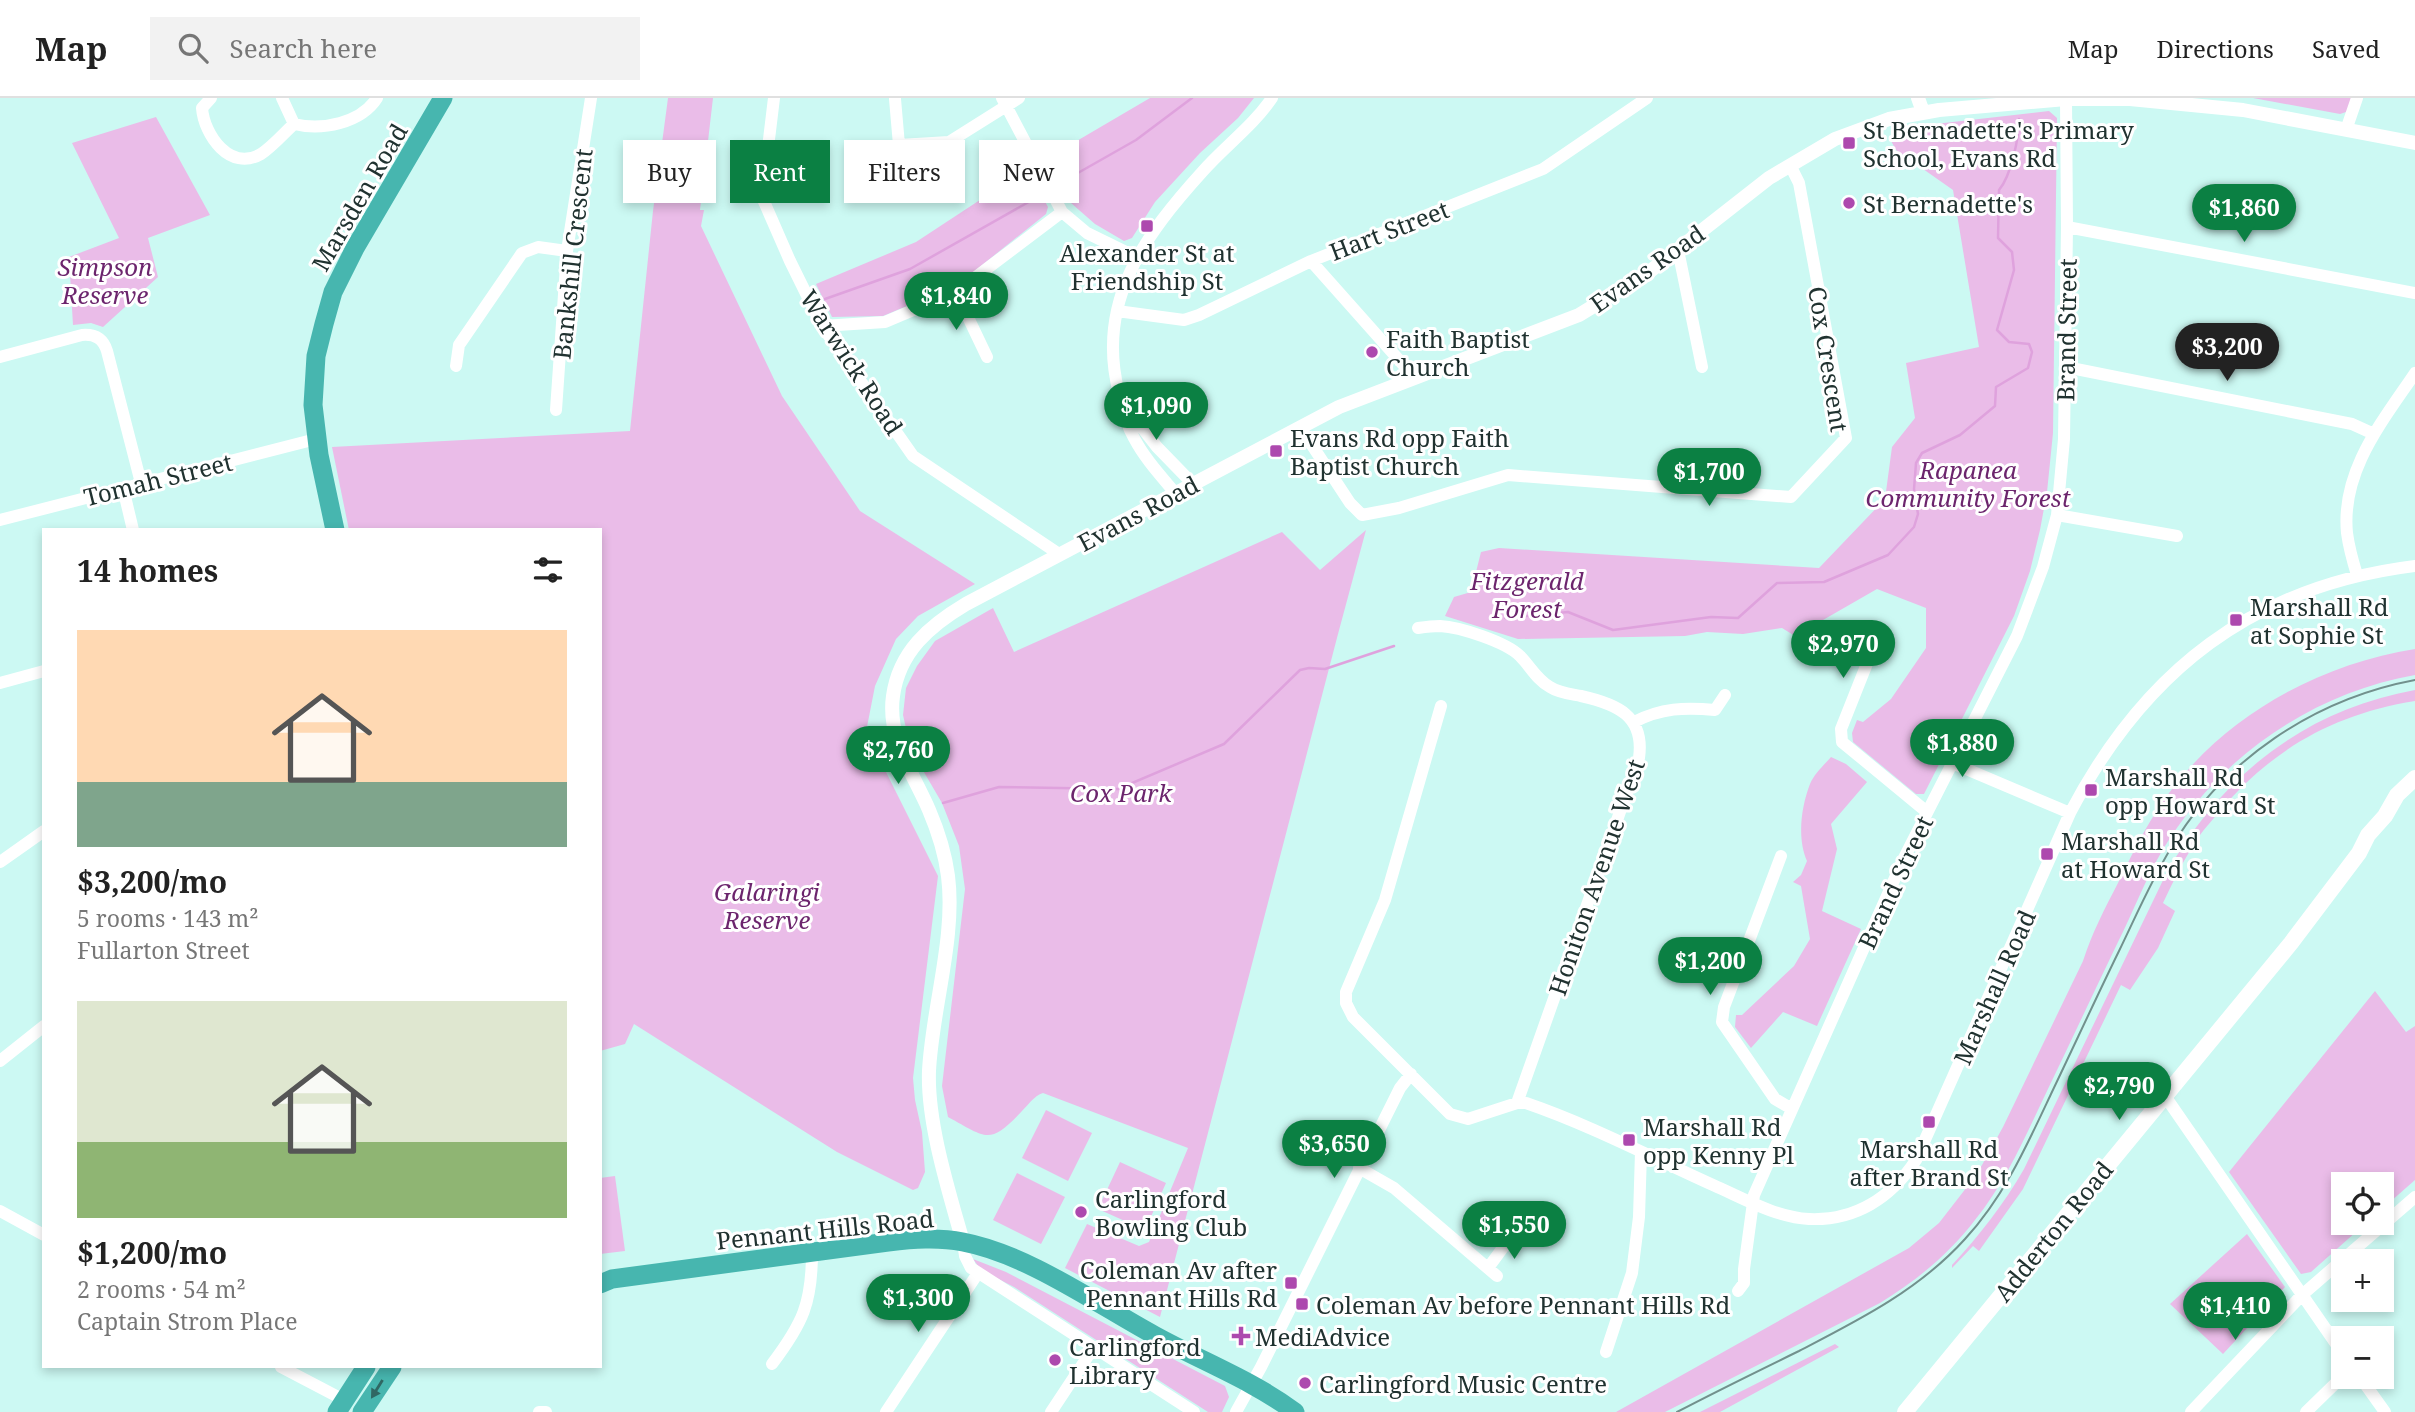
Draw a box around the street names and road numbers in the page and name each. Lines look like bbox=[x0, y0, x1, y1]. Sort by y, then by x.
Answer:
street label: Marsden Road bbox=[303, 117, 415, 277]
street label: Bankshill Crescent bbox=[545, 147, 599, 361]
street label: Hart Street bbox=[1325, 192, 1453, 268]
street label: Evans Road bbox=[1583, 216, 1711, 320]
street label: Brand Street bbox=[2048, 258, 2084, 402]
street label: Warwick Road bbox=[793, 283, 911, 441]
street label: Cox Crescent bbox=[1801, 284, 1857, 434]
street label: Tomah Street bbox=[80, 445, 236, 513]
street label: Evans Road bbox=[1072, 467, 1205, 559]
street label: Honiton Avenue West bbox=[1540, 754, 1652, 1000]
street label: Brand Street bbox=[1850, 810, 1940, 954]
street label: Marshall Road bbox=[1945, 904, 2043, 1069]
street label: Adderton Road bbox=[1986, 1154, 2120, 1308]
street label: Pennant Hills Road bbox=[715, 1201, 936, 1257]

